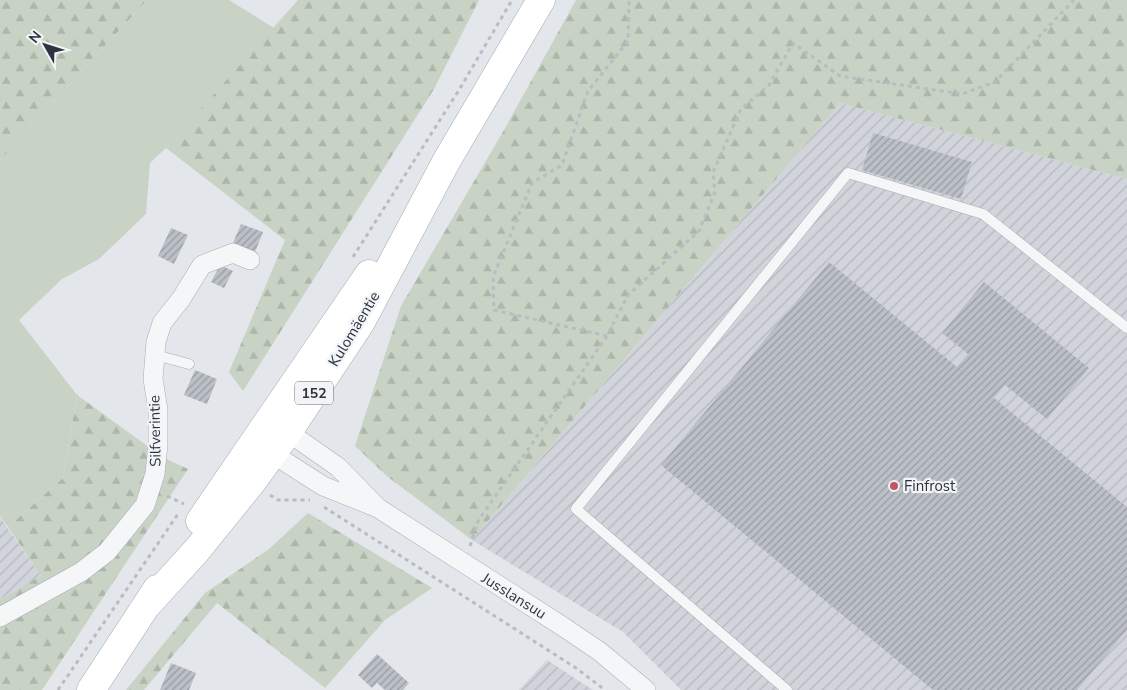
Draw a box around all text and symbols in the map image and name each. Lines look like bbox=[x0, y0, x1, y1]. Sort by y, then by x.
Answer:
north arrow bbox=[20, 20, 70, 70]
text: N bbox=[25, 27, 46, 47]
street label: Kulomäentie bbox=[324, 288, 384, 370]
road number: 152 bbox=[295, 382, 333, 404]
street label: Silfverintie bbox=[144, 395, 166, 467]
place label: Finfrost bbox=[904, 476, 956, 496]
marker: Finfrost bbox=[888, 480, 900, 492]
street label: Jusslansuu bbox=[477, 568, 550, 624]

